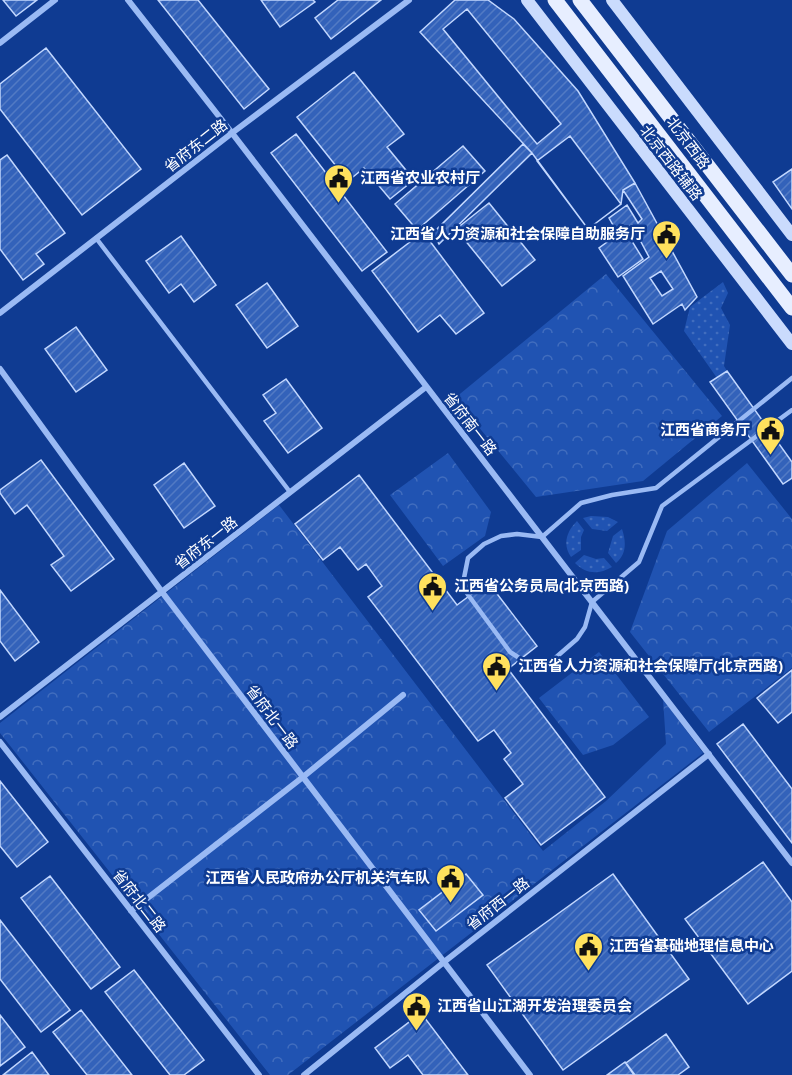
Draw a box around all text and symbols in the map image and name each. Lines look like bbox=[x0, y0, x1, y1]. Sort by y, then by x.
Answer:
street label: 北京西路 bbox=[663, 112, 715, 172]
street label: 省府东二路 bbox=[160, 114, 231, 176]
street label: 北京西路辅路 bbox=[636, 121, 707, 204]
public building icon: 江西省农业农村厅 bbox=[323, 162, 355, 204]
place label: 江西省农业农村厅 bbox=[360, 167, 480, 187]
public building icon: 江西省人力资源和社会保障自助服务厅 bbox=[650, 218, 682, 260]
place label: 江西省人力资源和社会保障自助服务厅 bbox=[390, 223, 645, 243]
street label: 省府南一路 bbox=[440, 388, 502, 459]
public building icon: 江西省商务厅 bbox=[755, 414, 787, 456]
place label: 江西省商务厅 bbox=[660, 419, 750, 439]
street label: 省府东一路 bbox=[170, 511, 241, 573]
public building icon: 江西省公务员局(北京西路) bbox=[417, 570, 449, 612]
place label: 江西省公务员局(北京西路) bbox=[454, 575, 629, 595]
public building icon: 江西省人力资源和社会保障厅(北京西路) bbox=[481, 650, 513, 692]
place label: 江西省人力资源和社会保障厅(北京西路) bbox=[518, 655, 783, 675]
street label: 省府北一路 bbox=[242, 680, 303, 752]
public building icon: 江西省人民政府办公厅机关汽车队 bbox=[435, 862, 467, 904]
street label: 省府北二路 bbox=[109, 865, 171, 936]
place label: 江西省人民政府办公厅机关汽车队 bbox=[205, 867, 430, 887]
street label: 省府西一路 bbox=[462, 872, 533, 934]
public building icon: 江西省基础地理信息中心 bbox=[572, 930, 604, 972]
place label: 江西省基础地理信息中心 bbox=[609, 935, 774, 955]
public building icon: 江西省山江湖开发治理委员会 bbox=[400, 990, 432, 1032]
place label: 江西省山江湖开发治理委员会 bbox=[437, 995, 632, 1015]

